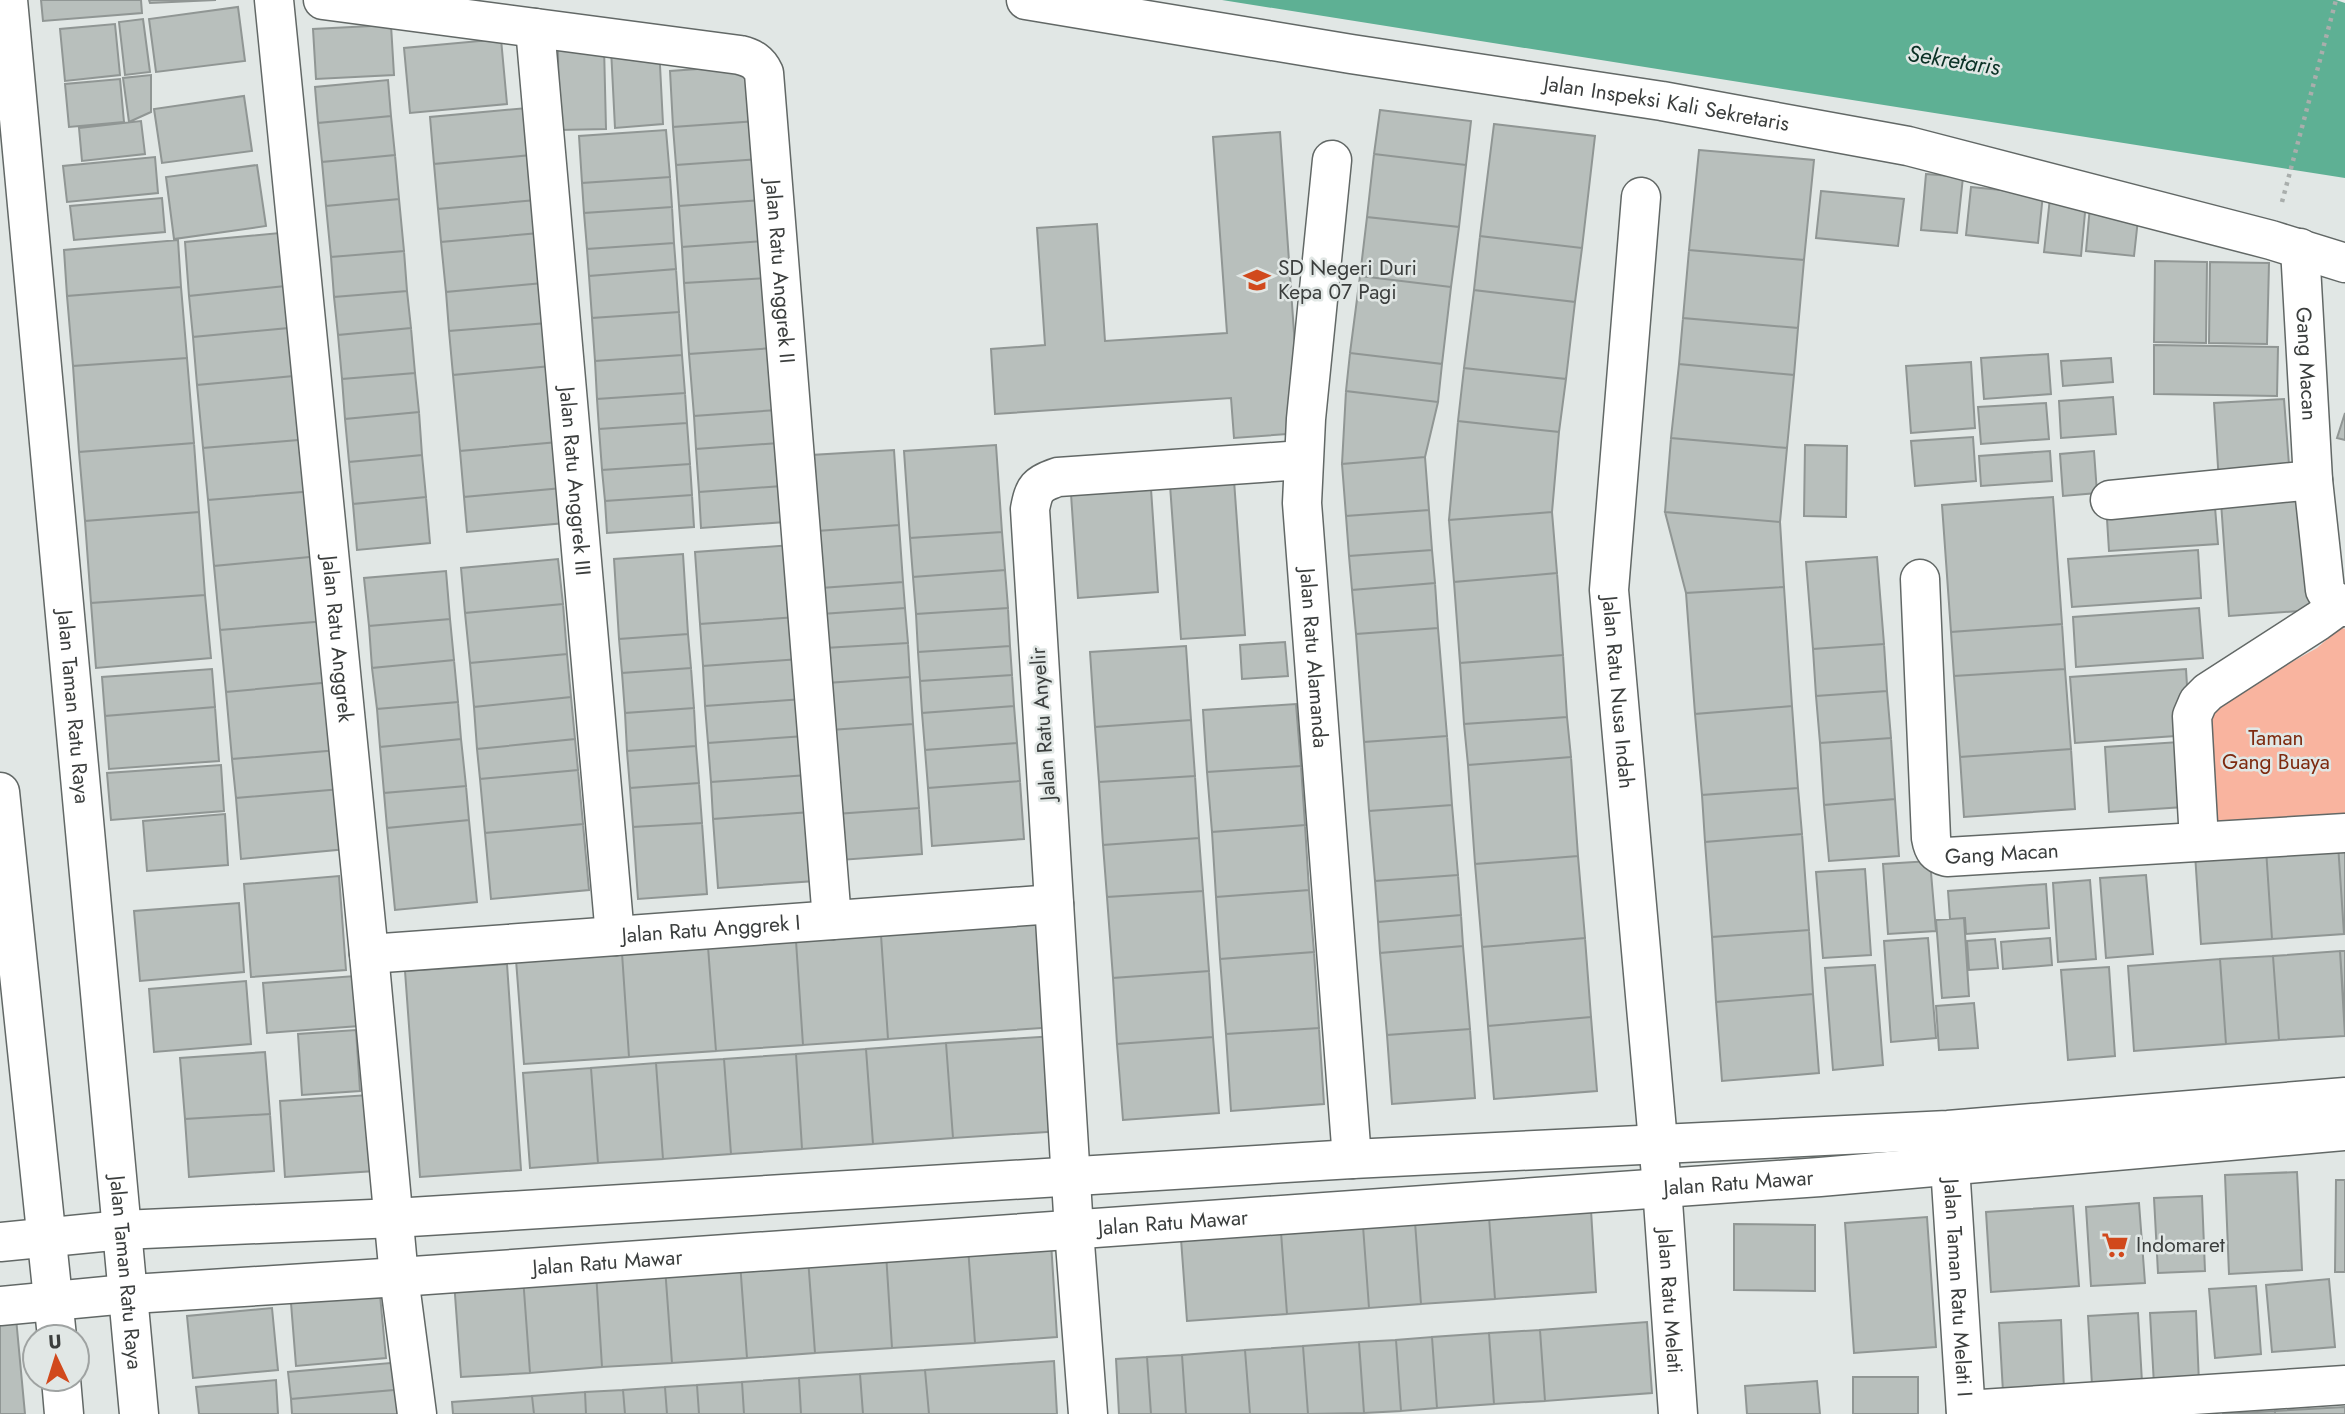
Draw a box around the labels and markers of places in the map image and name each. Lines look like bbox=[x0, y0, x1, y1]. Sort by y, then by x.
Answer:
place label: SD Negeri Duri Kepa 07 Pagi bbox=[1278, 253, 1417, 307]
school or university icon: SD Negeri Duri Kepa 07 Pagi bbox=[1242, 265, 1272, 295]
supermarket icon: Indomaret bbox=[2100, 1230, 2130, 1260]
place label: Indomaret bbox=[2136, 1230, 2225, 1260]

